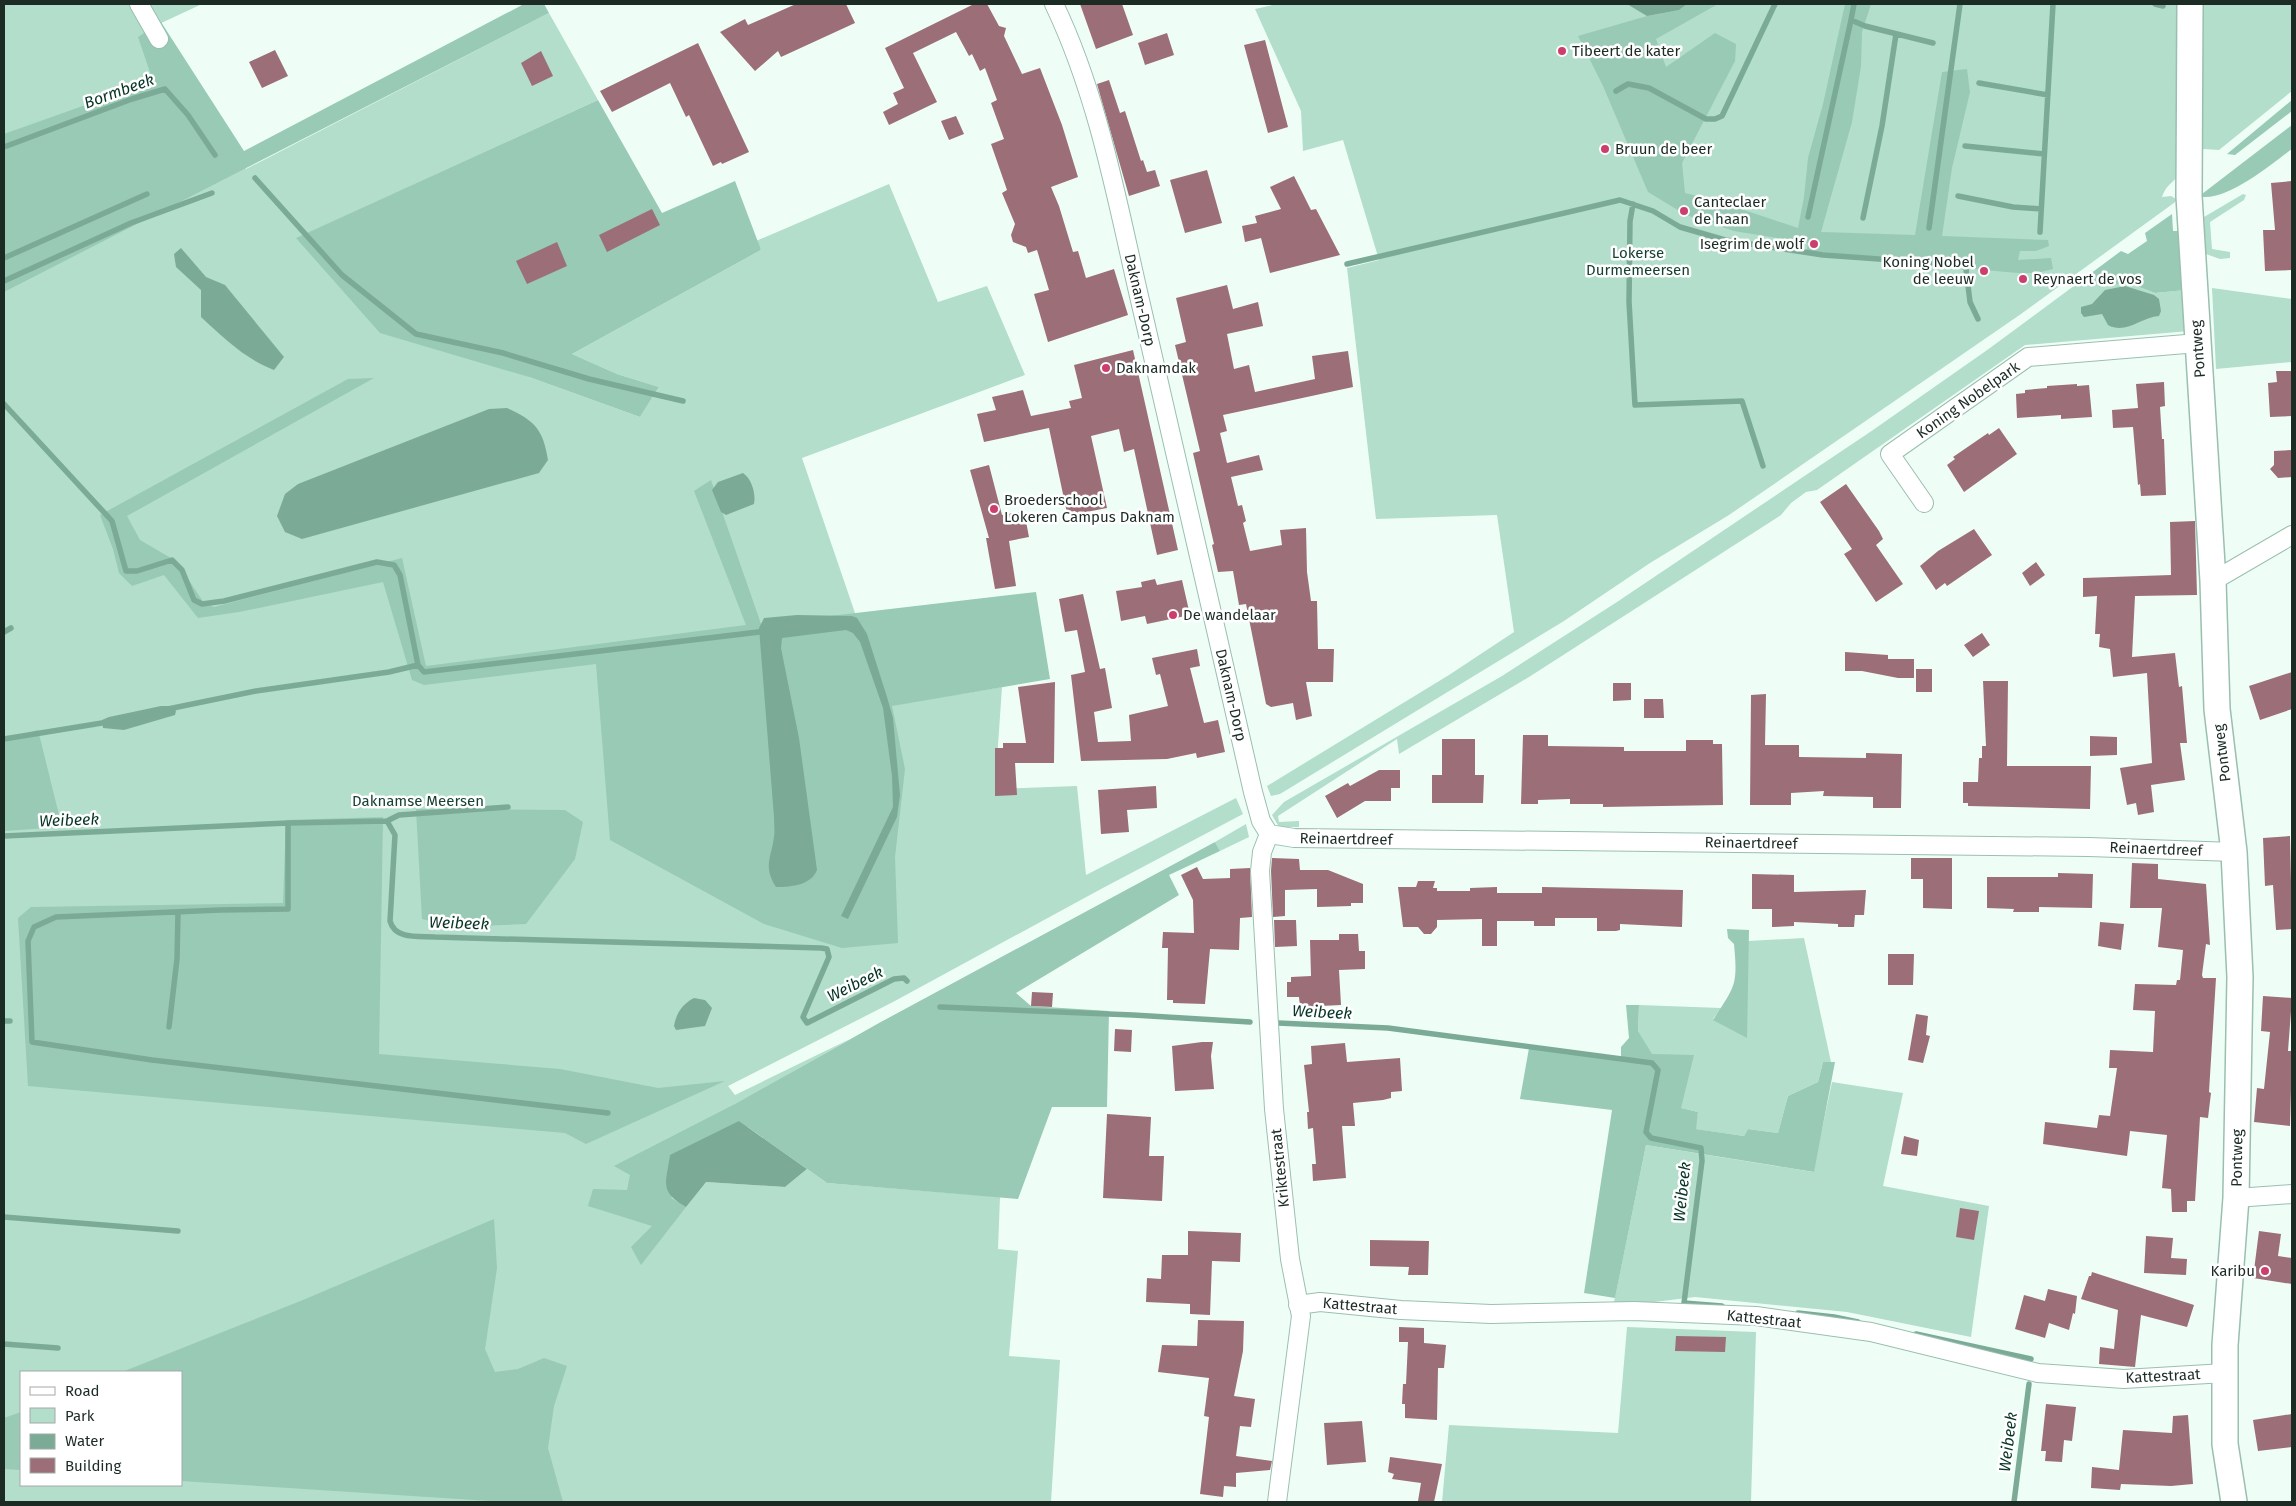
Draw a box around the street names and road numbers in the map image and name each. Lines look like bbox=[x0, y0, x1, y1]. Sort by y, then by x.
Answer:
street label: Daknam-Dorp bbox=[1121, 252, 1159, 348]
street label: Pontweg bbox=[2187, 319, 2209, 379]
street label: Koning Nobelpark bbox=[1913, 358, 2023, 442]
street label: Daknam-Dorp bbox=[1212, 647, 1250, 743]
street label: Pontweg bbox=[2210, 723, 2234, 783]
street label: Reinaertdreef bbox=[1299, 829, 1394, 849]
street label: Reinaertdreef bbox=[1704, 833, 1799, 853]
street label: Reinaertdreef bbox=[2109, 838, 2204, 860]
street label: Kriktestraat bbox=[1267, 1127, 1293, 1208]
street label: Pontweg bbox=[2227, 1129, 2247, 1187]
street label: Kattestraat bbox=[1322, 1294, 1399, 1318]
street label: Kattestraat bbox=[1726, 1306, 1803, 1332]
street label: Kattestraat bbox=[2125, 1365, 2202, 1387]

